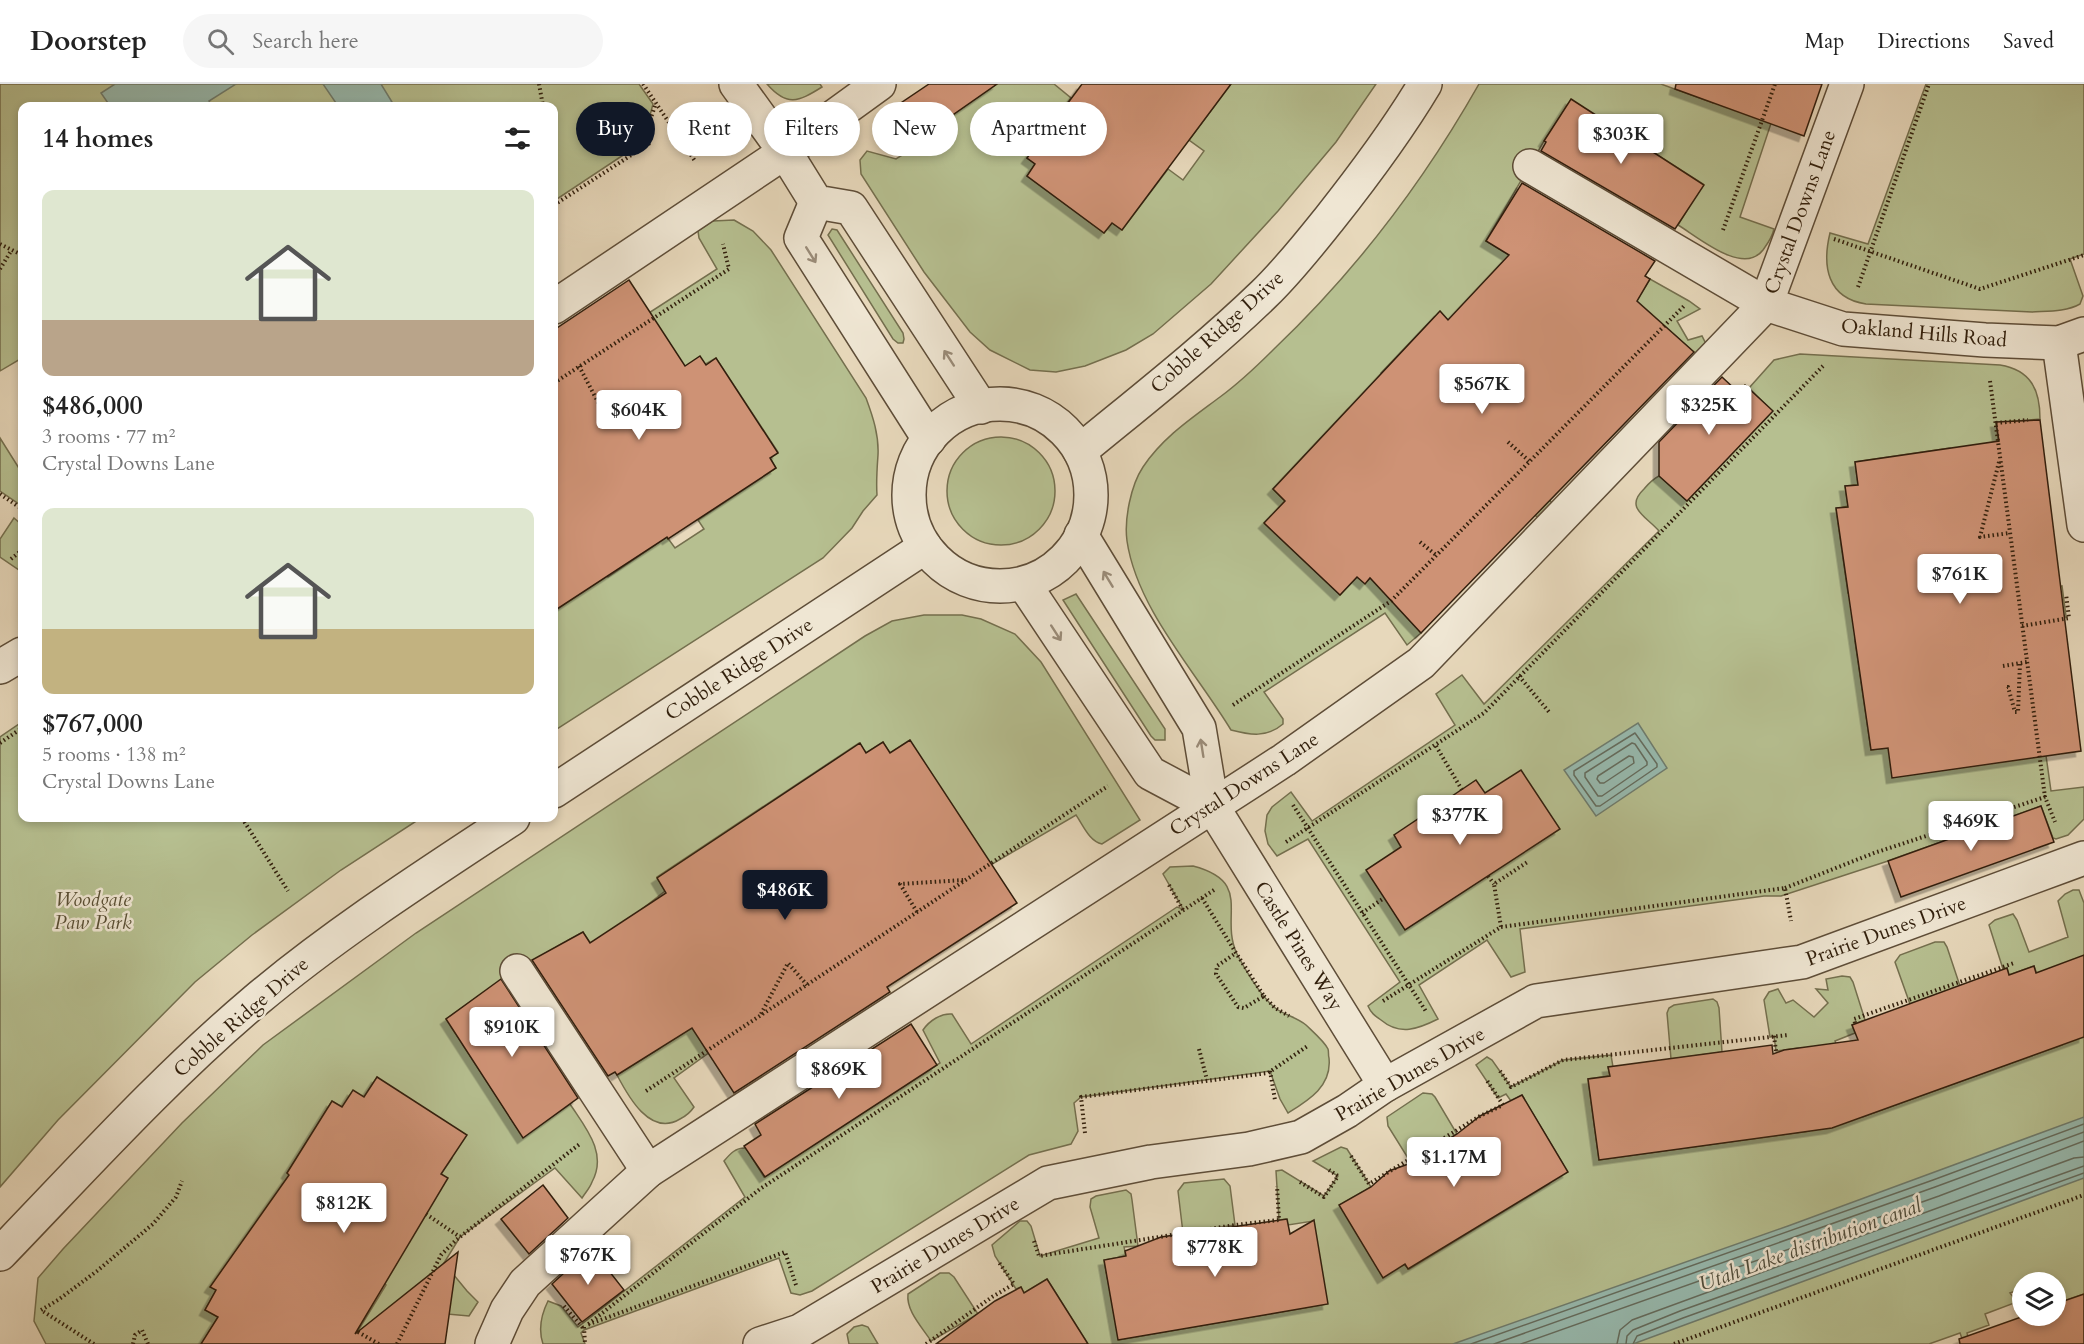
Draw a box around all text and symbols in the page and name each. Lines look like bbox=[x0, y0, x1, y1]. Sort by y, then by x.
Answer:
search box bbox=[183, 14, 603, 68]
text: Doorstep bbox=[30, 22, 147, 60]
icon: search bbox=[204, 25, 237, 58]
text: Search here bbox=[252, 26, 359, 56]
text: Map bbox=[1804, 27, 1844, 56]
text: Directions bbox=[1877, 27, 1970, 56]
text: Saved bbox=[2003, 27, 2054, 56]
chip: Buy bbox=[576, 102, 655, 156]
chip: Rent bbox=[667, 102, 752, 156]
chip: Filters bbox=[764, 102, 860, 156]
chip: New bbox=[872, 102, 958, 156]
chip: Apartment bbox=[970, 102, 1107, 156]
pin: $303K bbox=[1579, 114, 1663, 165]
text: $303K bbox=[1592, 120, 1650, 147]
text: 14 homes bbox=[42, 121, 153, 156]
icon: filters bbox=[501, 122, 534, 155]
street label: Crystal Downs Lane bbox=[1758, 126, 1842, 298]
icon: home bbox=[234, 229, 342, 337]
one-way arrow bbox=[805, 246, 818, 263]
street label: Cobble Ridge Drive bbox=[1144, 265, 1290, 399]
street label: Oakland Hills Road bbox=[1840, 312, 2008, 354]
one-way arrow bbox=[943, 350, 955, 366]
pin: $567K bbox=[1440, 364, 1524, 415]
text: $567K bbox=[1453, 370, 1511, 397]
pin: $325K bbox=[1667, 385, 1751, 436]
text: $486,000 bbox=[42, 388, 143, 423]
pin: $604K bbox=[597, 390, 681, 441]
text: $325K bbox=[1680, 391, 1738, 418]
text: $604K bbox=[610, 396, 668, 423]
text: 3 rooms · 77 m² bbox=[42, 423, 175, 450]
text: Crystal Downs Lane bbox=[42, 450, 215, 477]
icon: home bbox=[234, 547, 342, 655]
pin: $761K bbox=[1918, 554, 2002, 605]
text: $761K bbox=[1931, 560, 1989, 587]
one-way arrow bbox=[1102, 571, 1114, 588]
street label: Cobble Ridge Drive bbox=[660, 611, 818, 727]
one-way arrow bbox=[1050, 624, 1062, 640]
text: $767,000 bbox=[42, 706, 143, 741]
street label: Crystal Downs Lane bbox=[1164, 726, 1324, 842]
one-way arrow bbox=[1197, 739, 1208, 759]
text: 5 rooms · 138 m² bbox=[42, 741, 186, 768]
text: Crystal Downs Lane bbox=[42, 768, 215, 795]
pin: $377K bbox=[1418, 795, 1502, 846]
text: $377K bbox=[1431, 801, 1489, 828]
pin: $469K bbox=[1929, 801, 2013, 852]
text: $469K bbox=[1942, 807, 2000, 834]
pin: $486K bbox=[743, 870, 827, 921]
text: $486K bbox=[756, 876, 814, 903]
street label: Castle Pines Way bbox=[1248, 876, 1350, 1016]
park label: Woodgate Paw Park bbox=[54, 886, 132, 936]
street label: Prairie Dunes Drive bbox=[1802, 889, 1970, 973]
street label: Cobble Ridge Drive bbox=[168, 951, 314, 1083]
pin: $910K bbox=[470, 1007, 554, 1058]
text: $910K bbox=[483, 1013, 541, 1040]
street label: Prairie Dunes Drive bbox=[1330, 1020, 1490, 1128]
pin: $869K bbox=[797, 1049, 881, 1100]
text: $869K bbox=[810, 1055, 868, 1082]
pin: $1.17M bbox=[1405, 1137, 1503, 1188]
text: $1.17M bbox=[1421, 1143, 1487, 1170]
pin: $812K bbox=[302, 1183, 386, 1234]
text: $812K bbox=[315, 1189, 373, 1216]
street label: Prairie Dunes Drive bbox=[866, 1190, 1024, 1300]
water label: Utah Lake distribution canal bbox=[1694, 1191, 1927, 1299]
pin: $778K bbox=[1173, 1227, 1257, 1278]
text: $778K bbox=[1186, 1233, 1244, 1260]
pin: $767K bbox=[546, 1235, 630, 1286]
text: $767K bbox=[559, 1241, 617, 1268]
map controls bbox=[2012, 1272, 2066, 1326]
button: layers bbox=[2012, 1272, 2066, 1326]

